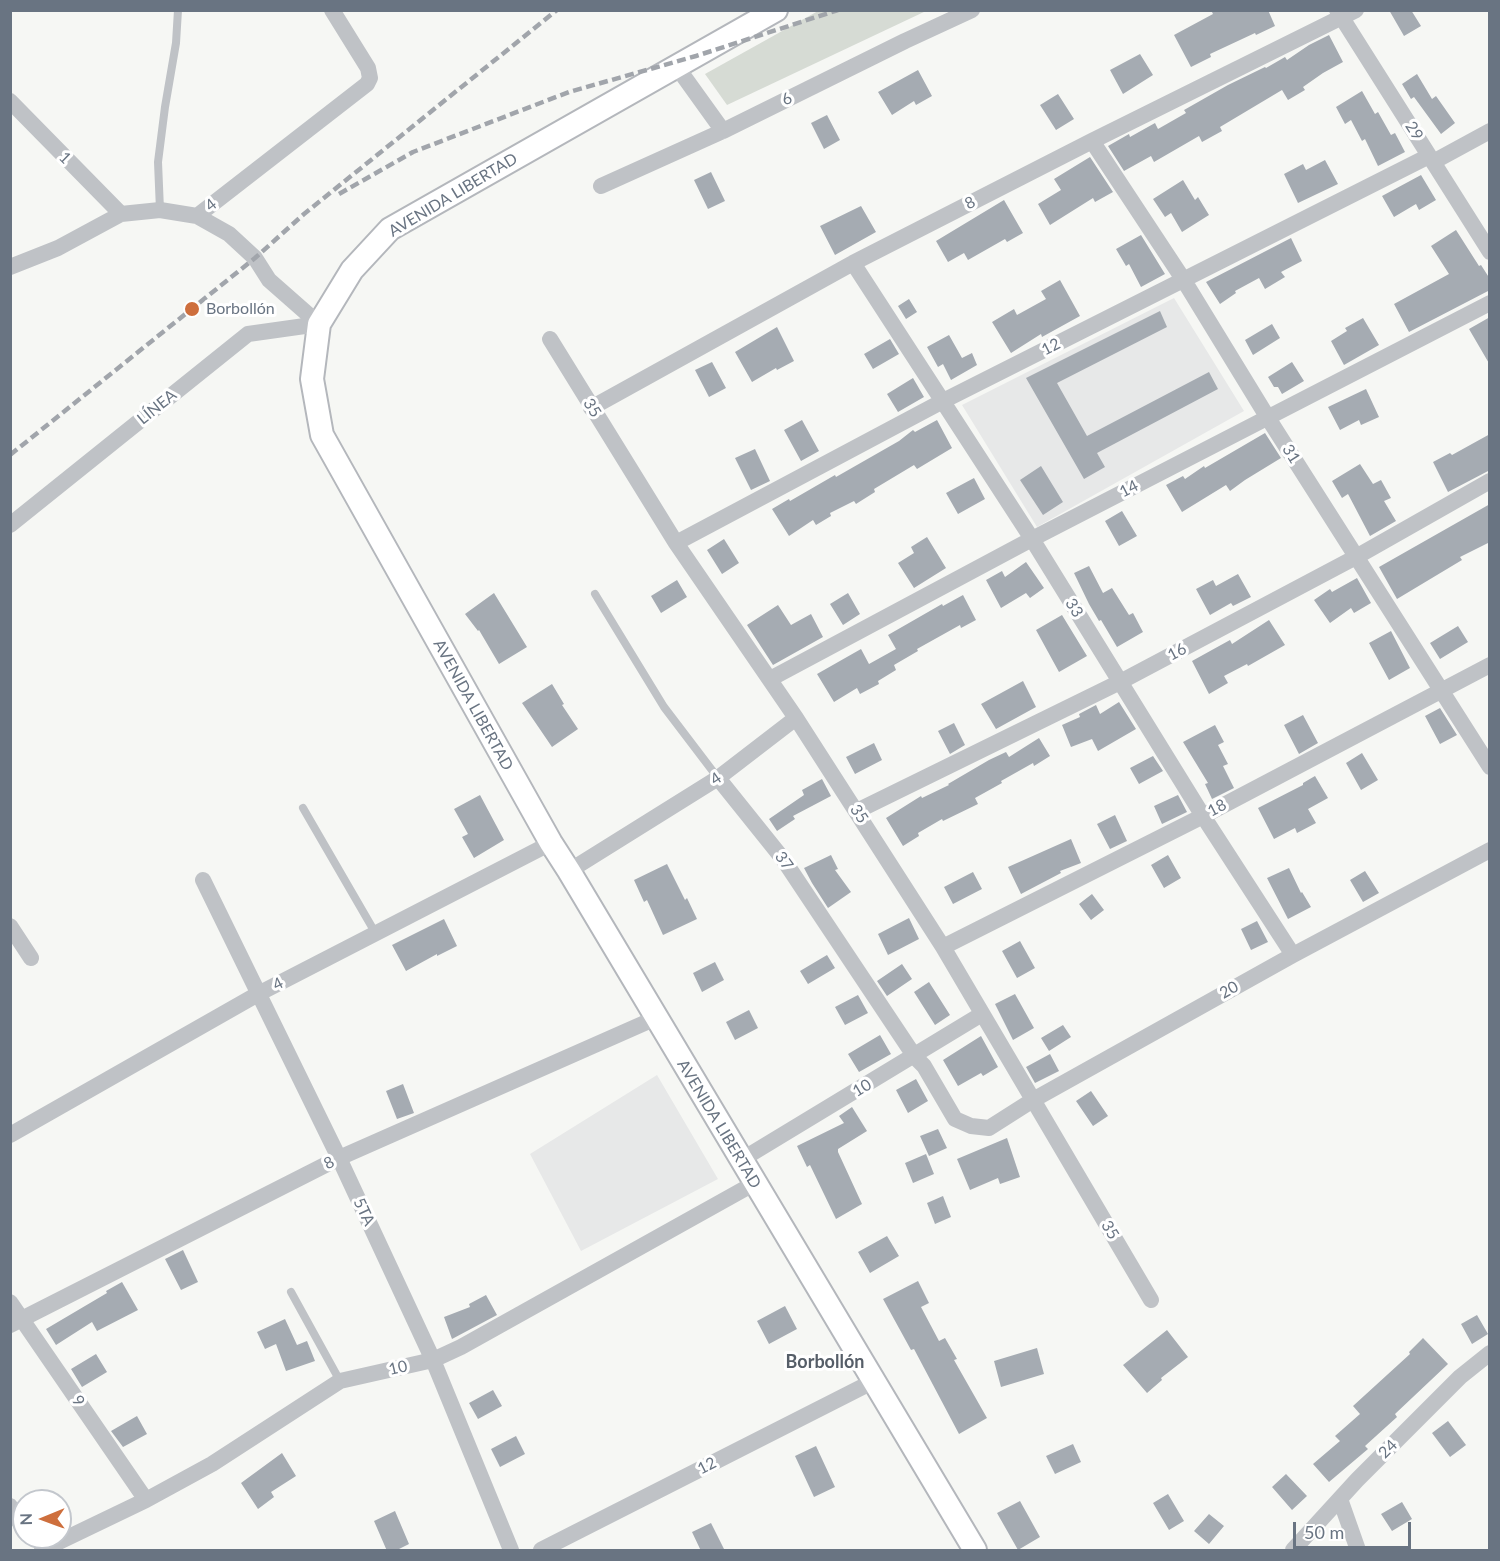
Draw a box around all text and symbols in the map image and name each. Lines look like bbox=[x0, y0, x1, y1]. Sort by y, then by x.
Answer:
street label: 6 bbox=[779, 88, 795, 110]
street label: 29 bbox=[1401, 118, 1427, 144]
street label: 1 bbox=[55, 148, 75, 168]
street label: AVENIDA LIBERTAD bbox=[385, 149, 521, 241]
street label: 8 bbox=[962, 192, 978, 214]
street label: 4 bbox=[201, 195, 221, 215]
place label: Borbollón bbox=[206, 299, 275, 319]
marker: Borbollón bbox=[183, 300, 201, 318]
street label: 12 bbox=[1038, 334, 1064, 360]
street label: LÍNEA bbox=[133, 385, 181, 429]
street label: 35 bbox=[579, 395, 605, 421]
street label: 31 bbox=[1278, 441, 1304, 467]
street label: 14 bbox=[1116, 476, 1142, 502]
street label: 33 bbox=[1061, 595, 1087, 621]
street label: AVENIDA LIBERTAD bbox=[429, 636, 517, 774]
street label: 16 bbox=[1164, 639, 1190, 665]
street label: 4 bbox=[707, 768, 725, 790]
street label: 18 bbox=[1204, 795, 1230, 821]
street label: 35 bbox=[846, 801, 872, 827]
street label: 37 bbox=[771, 848, 797, 874]
street label: 4 bbox=[270, 973, 286, 995]
street label: 20 bbox=[1216, 977, 1242, 1003]
street label: AVENIDA LIBERTAD bbox=[673, 1056, 765, 1192]
street label: 10 bbox=[849, 1075, 875, 1101]
street label: 8 bbox=[321, 1152, 337, 1174]
street label: 5TA bbox=[349, 1195, 379, 1229]
street label: 35 bbox=[1097, 1217, 1123, 1243]
district label: Borbollón bbox=[786, 1351, 864, 1373]
street label: 10 bbox=[387, 1357, 409, 1379]
street label: 9 bbox=[67, 1392, 89, 1410]
street label: 24 bbox=[1375, 1436, 1401, 1462]
street label: 12 bbox=[694, 1453, 720, 1479]
north arrow bbox=[12, 1489, 72, 1549]
scale bar bbox=[1296, 1510, 1414, 1548]
text: N bbox=[16, 1513, 35, 1526]
text: 50 m bbox=[1304, 1521, 1344, 1543]

